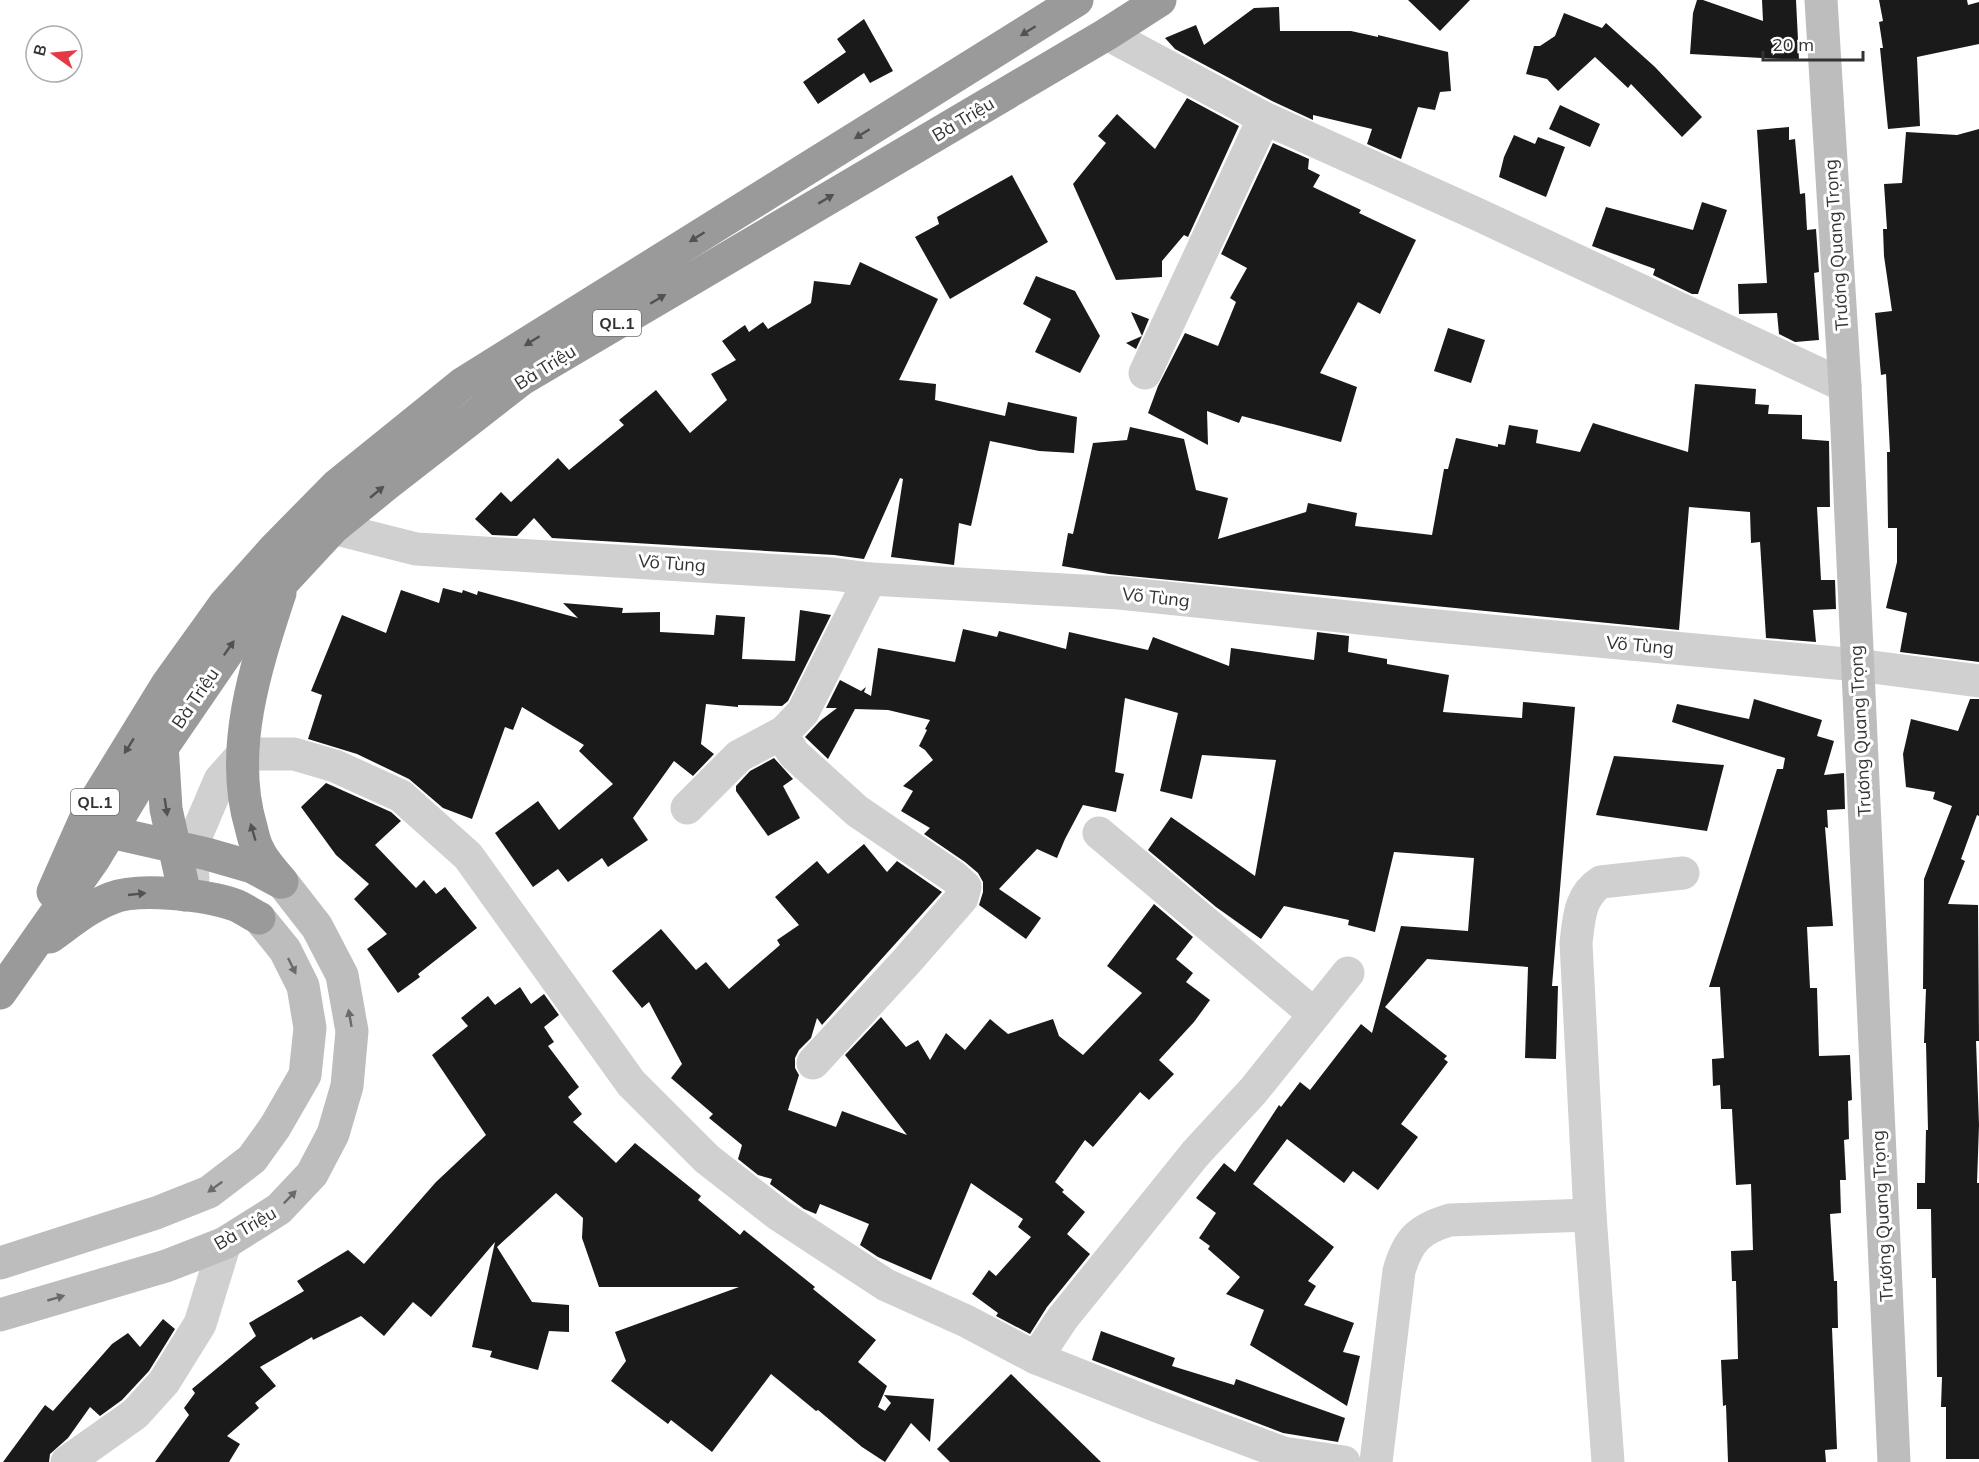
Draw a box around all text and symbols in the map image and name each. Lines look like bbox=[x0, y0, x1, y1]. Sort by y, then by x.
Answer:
north arrow bbox=[24, 24, 84, 84]
scale bar bbox=[1763, 24, 1864, 62]
one-way arrow bbox=[1020, 25, 1036, 36]
text: 20 m bbox=[1772, 33, 1814, 56]
text: B bbox=[28, 42, 51, 58]
street label: Bà Triệu bbox=[928, 92, 998, 146]
one-way arrow bbox=[854, 129, 870, 140]
street label: Trương Quang Trọng bbox=[1819, 159, 1853, 331]
one-way arrow bbox=[818, 194, 834, 205]
one-way arrow bbox=[689, 232, 705, 243]
one-way arrow bbox=[650, 293, 666, 304]
road number: QL.1 bbox=[593, 310, 641, 336]
one-way arrow bbox=[523, 335, 540, 346]
street label: Bà Triệu bbox=[510, 339, 580, 395]
one-way arrow bbox=[369, 486, 384, 499]
street label: Võ Tùng bbox=[637, 549, 707, 577]
street label: Võ Tùng bbox=[1121, 582, 1191, 612]
street label: Võ Tùng bbox=[1605, 631, 1675, 659]
one-way arrow bbox=[223, 641, 235, 657]
street label: Trương Quang Trọng bbox=[1844, 645, 1876, 817]
street label: Bà Triệu bbox=[166, 663, 224, 733]
one-way arrow bbox=[124, 738, 135, 754]
road number: QL.1 bbox=[71, 789, 119, 815]
one-way arrow bbox=[162, 798, 171, 817]
one-way arrow bbox=[248, 823, 257, 841]
one-way arrow bbox=[128, 889, 147, 899]
one-way arrow bbox=[288, 957, 297, 974]
one-way arrow bbox=[345, 1009, 354, 1028]
street label: Trương Quang Trọng bbox=[1866, 1130, 1898, 1302]
one-way arrow bbox=[208, 1181, 224, 1193]
one-way arrow bbox=[283, 1190, 297, 1204]
street label: Bà Triệu bbox=[210, 1201, 280, 1255]
one-way arrow bbox=[47, 1293, 65, 1302]

